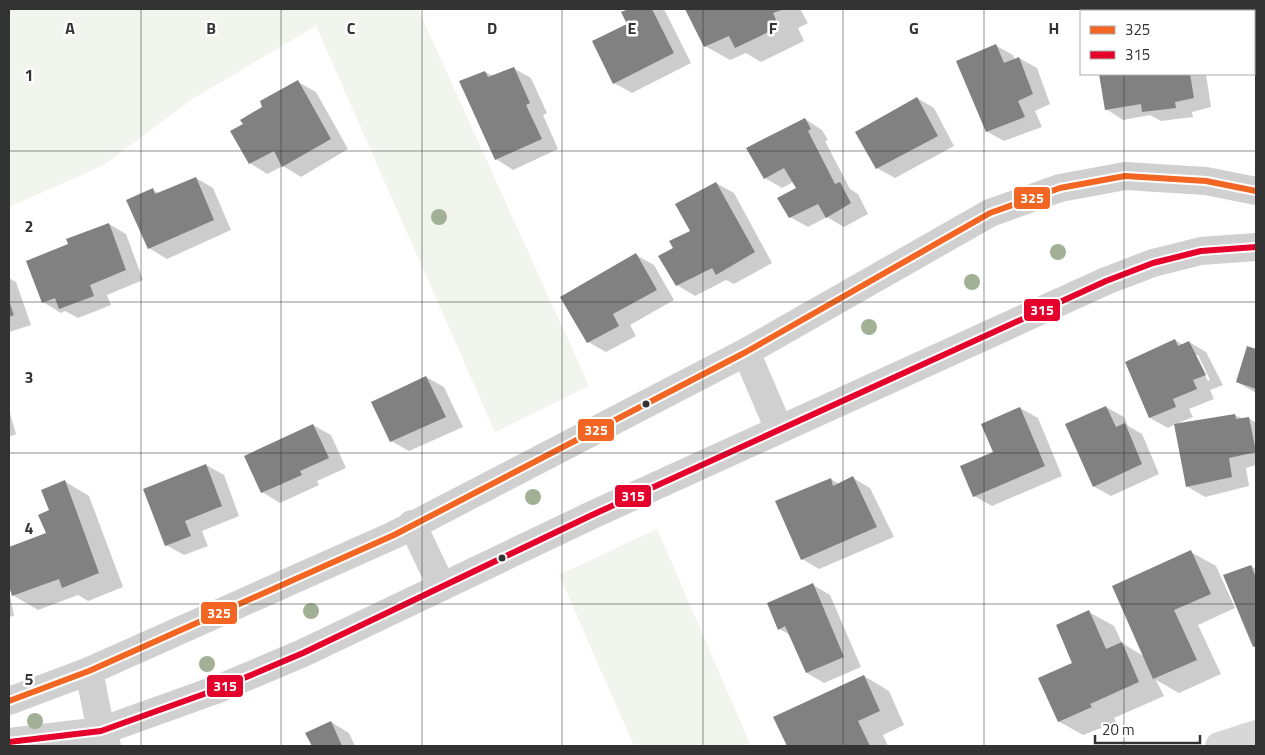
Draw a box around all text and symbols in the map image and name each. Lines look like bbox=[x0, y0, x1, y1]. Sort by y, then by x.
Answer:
legend bbox=[1080, 10, 1255, 75]
text: A bbox=[65, 16, 75, 40]
text: B bbox=[206, 16, 216, 40]
text: C bbox=[347, 16, 356, 40]
text: D bbox=[487, 16, 497, 40]
text: E bbox=[628, 16, 637, 40]
text: F bbox=[769, 16, 778, 40]
text: G bbox=[909, 16, 919, 40]
text: H bbox=[1049, 16, 1059, 40]
text: 325 bbox=[1125, 18, 1150, 41]
text: 315 bbox=[1125, 43, 1150, 66]
text: 1 bbox=[25, 63, 33, 87]
line badge: 325 bbox=[1013, 186, 1051, 210]
text: 325 bbox=[1020, 187, 1044, 208]
text: 2 bbox=[25, 214, 33, 238]
line badge: 315 bbox=[1023, 298, 1061, 322]
text: 315 bbox=[1030, 299, 1054, 320]
text: 3 bbox=[25, 365, 33, 389]
unlabelled marker bbox=[641, 399, 651, 409]
line badge: 325 bbox=[577, 418, 615, 442]
text: 325 bbox=[584, 419, 608, 440]
line badge: 315 bbox=[614, 484, 652, 508]
text: 315 bbox=[621, 485, 645, 506]
text: 4 bbox=[25, 516, 34, 540]
unlabelled marker bbox=[497, 553, 507, 563]
line badge: 325 bbox=[200, 601, 238, 625]
text: 325 bbox=[207, 602, 231, 623]
text: 5 bbox=[25, 667, 34, 691]
line badge: 315 bbox=[206, 674, 244, 698]
text: 315 bbox=[213, 675, 237, 696]
scale bar bbox=[1095, 712, 1200, 744]
text: 20 m bbox=[1102, 718, 1135, 741]

